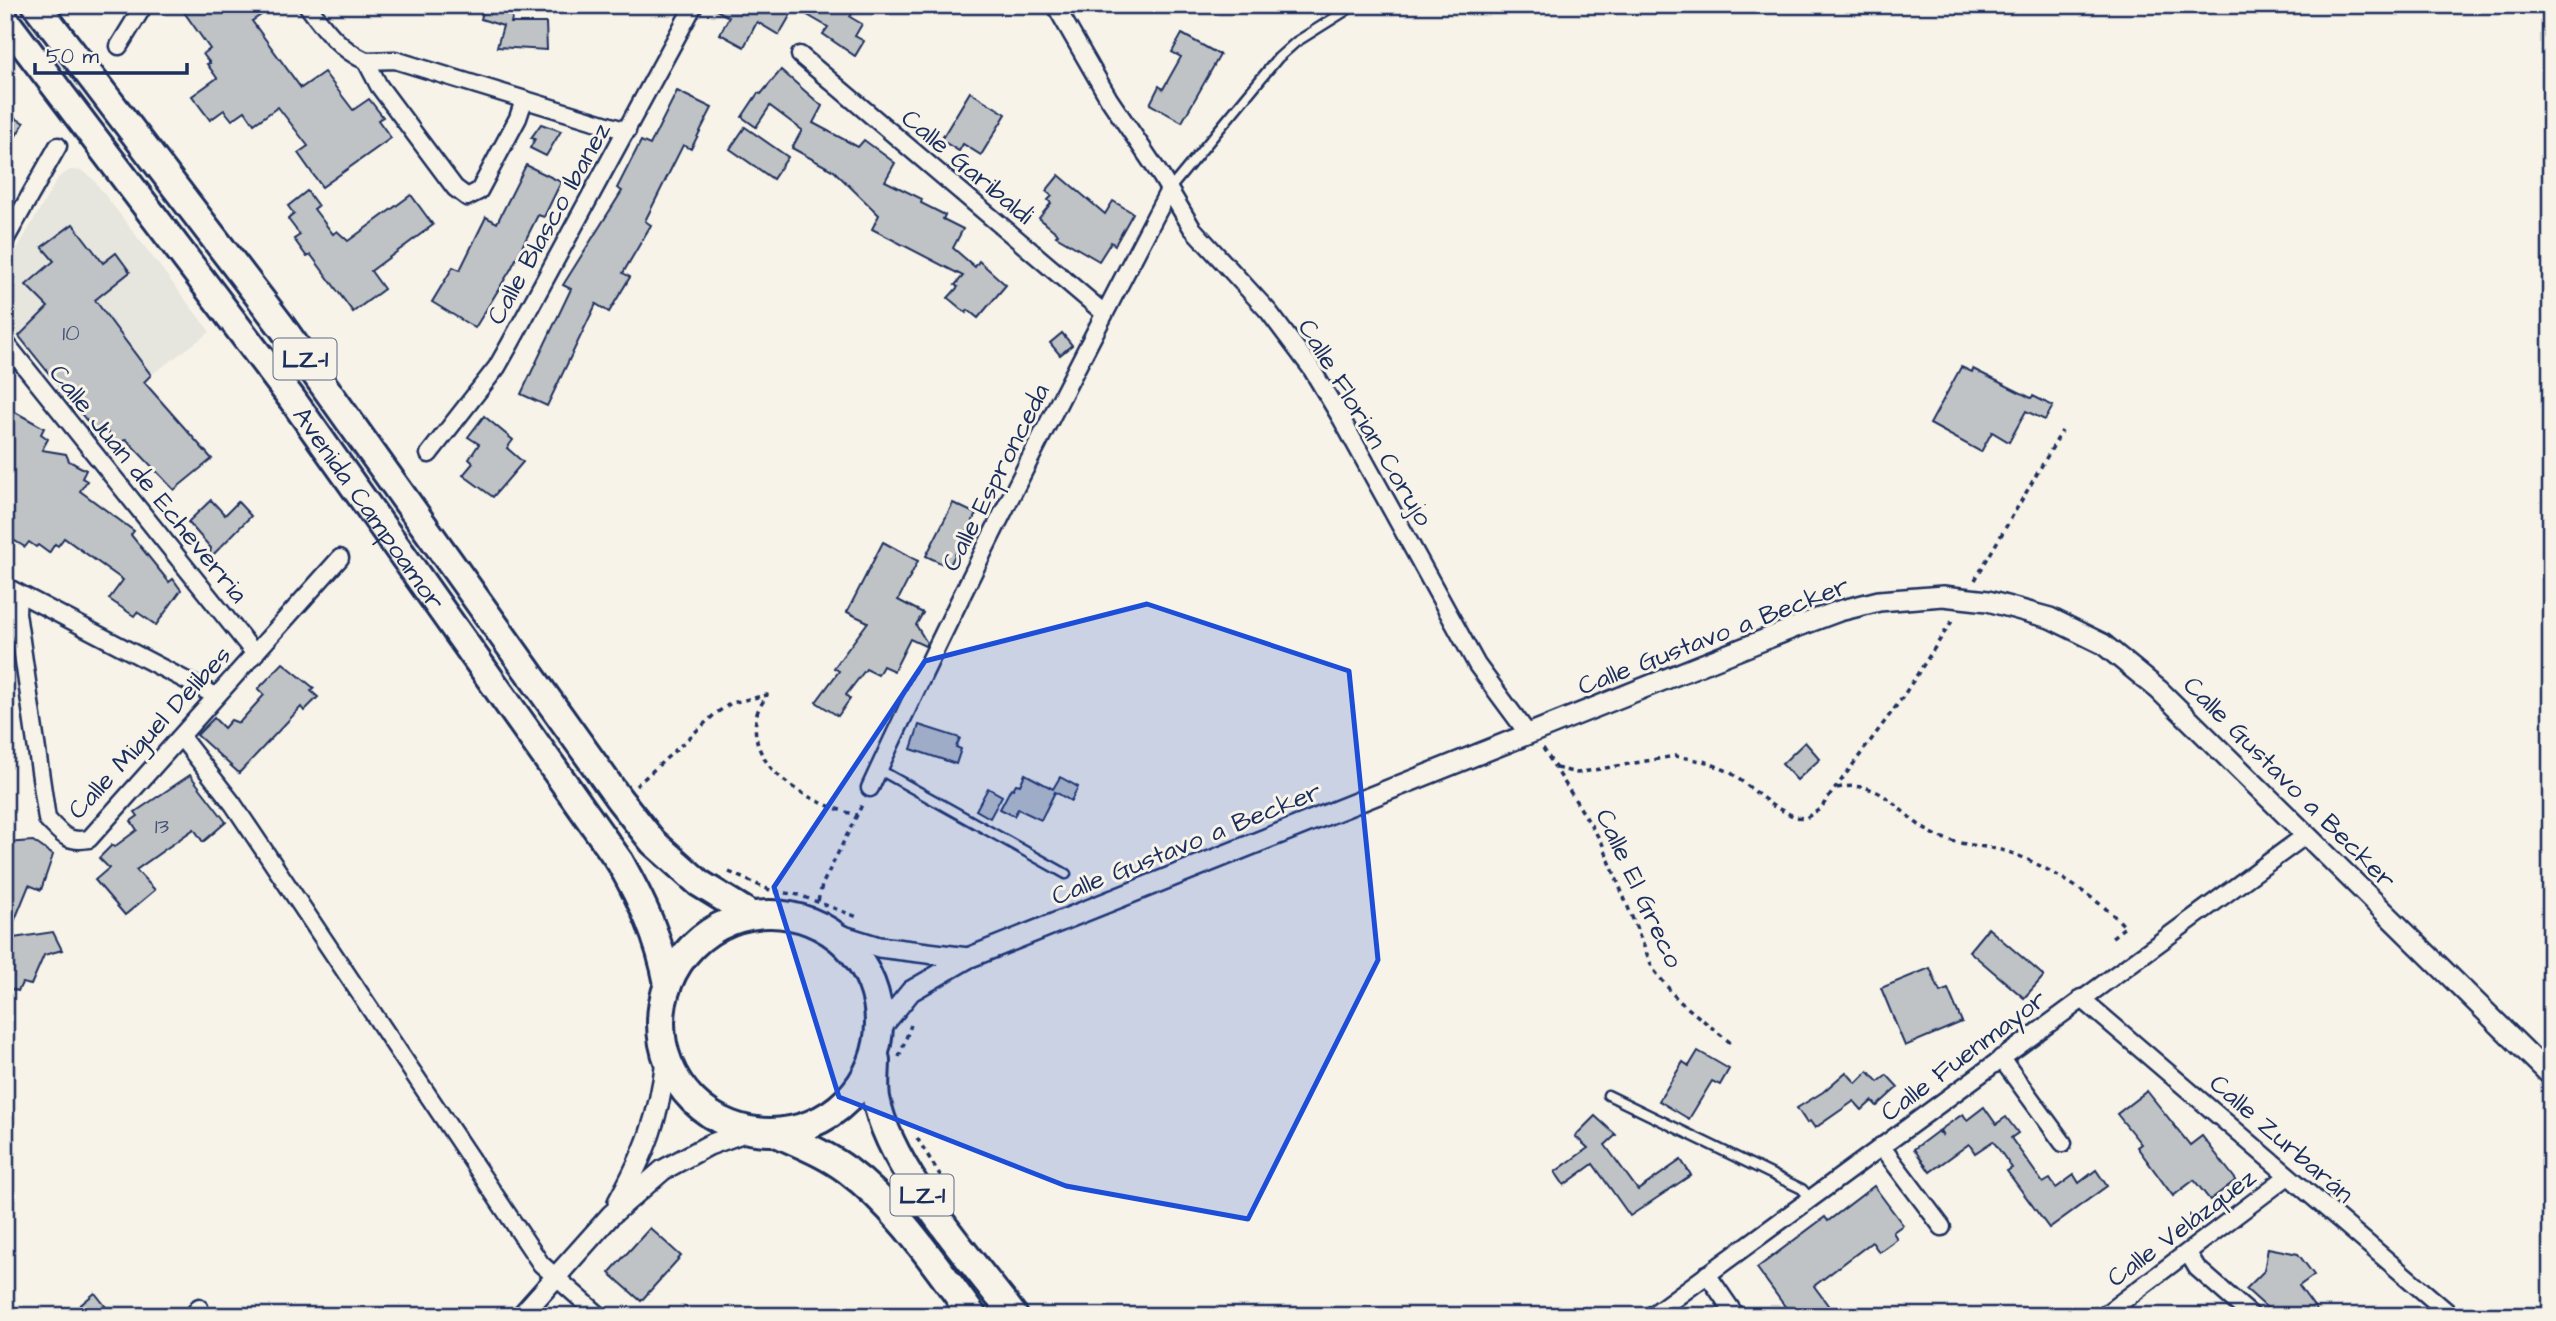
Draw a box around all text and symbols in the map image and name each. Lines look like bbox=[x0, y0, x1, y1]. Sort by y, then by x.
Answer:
scale bar bbox=[35, 32, 187, 76]
text: 50 m bbox=[46, 42, 100, 71]
street label: Calle Garibaldi bbox=[893, 101, 1041, 233]
street label: Calle Blasco Ibanez bbox=[478, 116, 620, 331]
street label: Calle Florian Corujo bbox=[1289, 312, 1441, 533]
house number: 10 bbox=[62, 317, 80, 349]
road number: LZ-1 bbox=[274, 338, 336, 380]
street label: Calle Juan de Echeverria bbox=[40, 357, 256, 611]
street label: Calle Espronceda bbox=[933, 377, 1059, 578]
street label: Avenida Campoamor bbox=[284, 400, 453, 618]
street label: Calle Gustavo a Becker bbox=[1573, 568, 1854, 704]
street label: Calle Miguel Delibes bbox=[60, 638, 241, 829]
street label: Calle Gustavo a Becker bbox=[2175, 668, 2404, 897]
street label: Calle Gustavo a Becker bbox=[1046, 773, 1327, 915]
street label: Calle El Greco bbox=[1587, 803, 1692, 974]
house number: 13 bbox=[155, 810, 170, 842]
street label: Calle Fuenmayor bbox=[1873, 981, 2055, 1132]
street label: Calle Zurbarán bbox=[2201, 1066, 2361, 1212]
street label: Calle Velázquez bbox=[2100, 1160, 2264, 1296]
road number: LZ-1 bbox=[890, 1175, 954, 1216]

